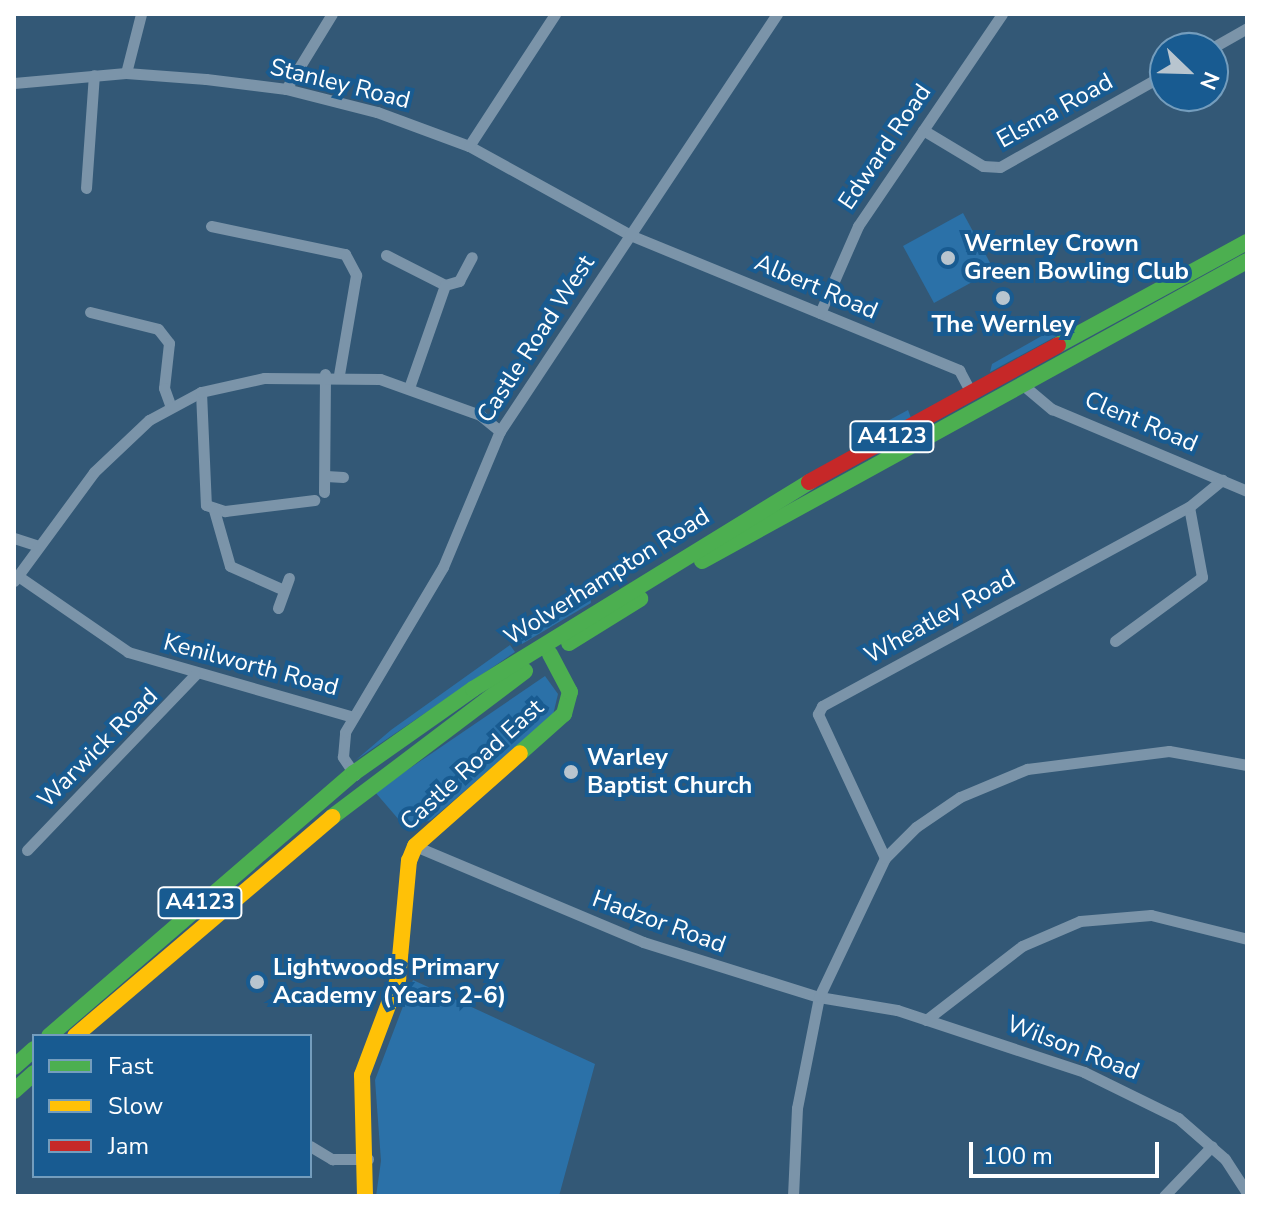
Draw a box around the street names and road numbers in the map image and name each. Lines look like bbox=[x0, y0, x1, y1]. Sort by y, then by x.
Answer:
street label: Stanley Road bbox=[267, 53, 413, 115]
street label: Elsma Road bbox=[992, 67, 1118, 155]
street label: Edward Road bbox=[833, 79, 937, 215]
street label: Albert Road bbox=[750, 248, 882, 326]
street label: Castle Road West bbox=[471, 250, 601, 428]
street label: Clent Road bbox=[1080, 385, 1202, 459]
road number: A4123 bbox=[848, 419, 936, 455]
street label: Wolverhampton Road bbox=[499, 502, 715, 652]
street label: Wheatley Road bbox=[860, 564, 1020, 670]
street label: Kenilworth Road bbox=[160, 628, 342, 702]
street label: Warwick Road bbox=[32, 682, 164, 814]
street label: Castle Road East bbox=[395, 693, 549, 837]
road number: A4123 bbox=[156, 885, 244, 921]
street label: Hadzor Road bbox=[588, 885, 730, 959]
street label: Wilson Road bbox=[1003, 1010, 1143, 1086]

